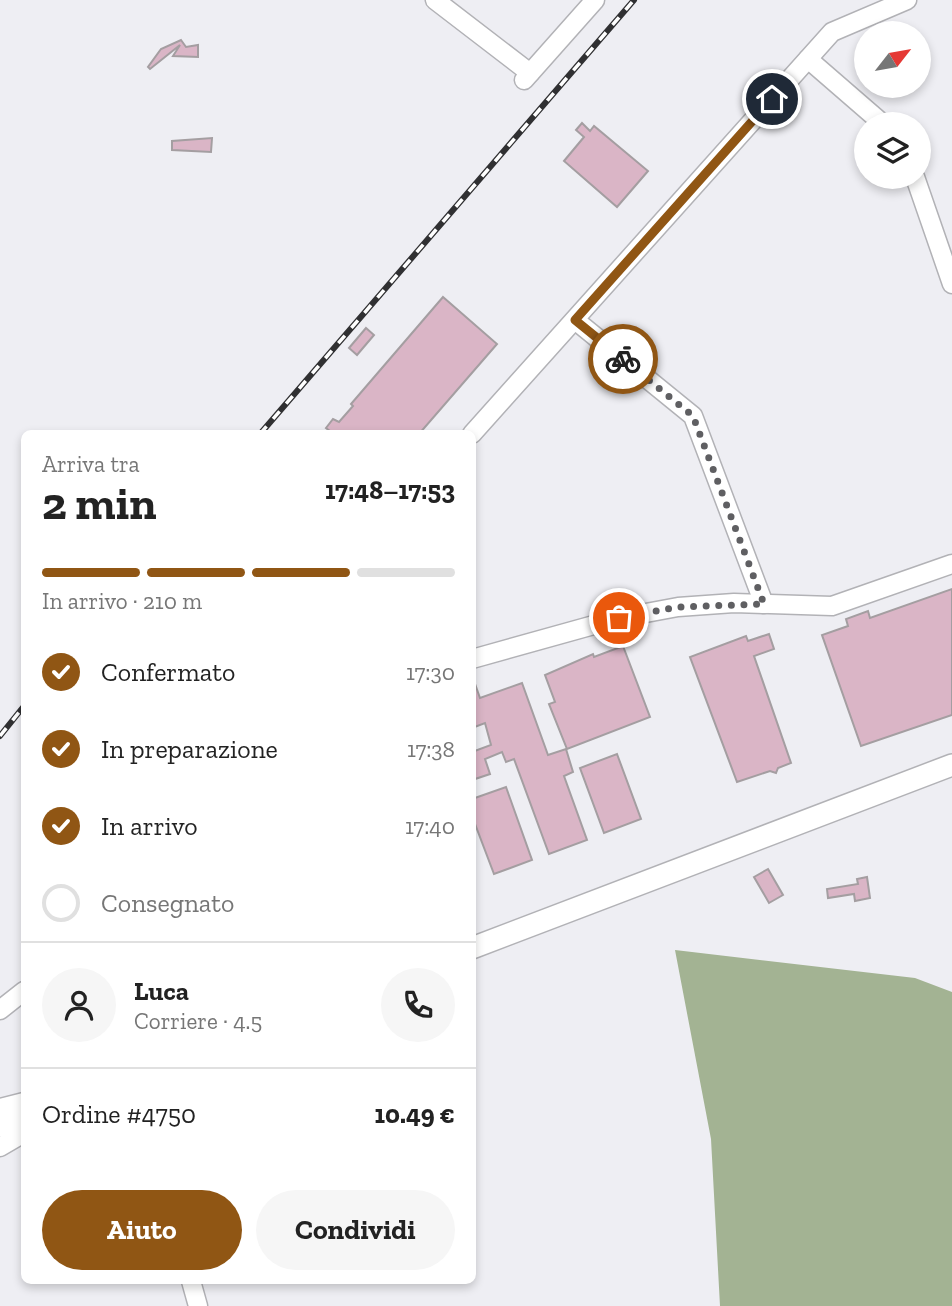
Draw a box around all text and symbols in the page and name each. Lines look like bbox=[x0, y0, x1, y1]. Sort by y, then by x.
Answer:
north arrow bbox=[854, 21, 931, 98]
map controls bbox=[854, 21, 931, 189]
pin bbox=[742, 69, 802, 129]
icon: home bbox=[753, 80, 791, 118]
button: layers bbox=[854, 112, 931, 189]
courier bbox=[588, 324, 658, 394]
icon: bike bbox=[604, 340, 642, 378]
text: Arriva tra bbox=[42, 450, 140, 478]
text: 17:48–17:53 bbox=[325, 474, 455, 506]
text: 2 min bbox=[42, 476, 157, 531]
text: In arrivo · 210 m bbox=[42, 587, 202, 615]
pin bbox=[589, 588, 649, 648]
icon: bag bbox=[600, 599, 638, 637]
icon: check bbox=[42, 653, 80, 691]
text: Confermato bbox=[101, 656, 235, 688]
text: 17:30 bbox=[406, 658, 455, 686]
icon: check bbox=[42, 730, 80, 768]
text: In preparazione bbox=[101, 733, 278, 765]
text: 17:38 bbox=[407, 735, 455, 763]
icon: check bbox=[42, 807, 80, 845]
text: In arrivo bbox=[101, 810, 198, 842]
text: 17:40 bbox=[405, 812, 455, 840]
text: Consegnato bbox=[101, 887, 234, 919]
button: person bbox=[42, 968, 116, 1042]
button: phone bbox=[381, 968, 455, 1042]
text: Luca bbox=[134, 975, 189, 1007]
text: Corriere · 4.5 bbox=[134, 1007, 262, 1035]
text: Ordine #4750 bbox=[42, 1098, 196, 1130]
text: 10.49 € bbox=[375, 1098, 455, 1130]
button: Aiuto bbox=[42, 1190, 242, 1270]
button: Condividi bbox=[256, 1190, 455, 1270]

